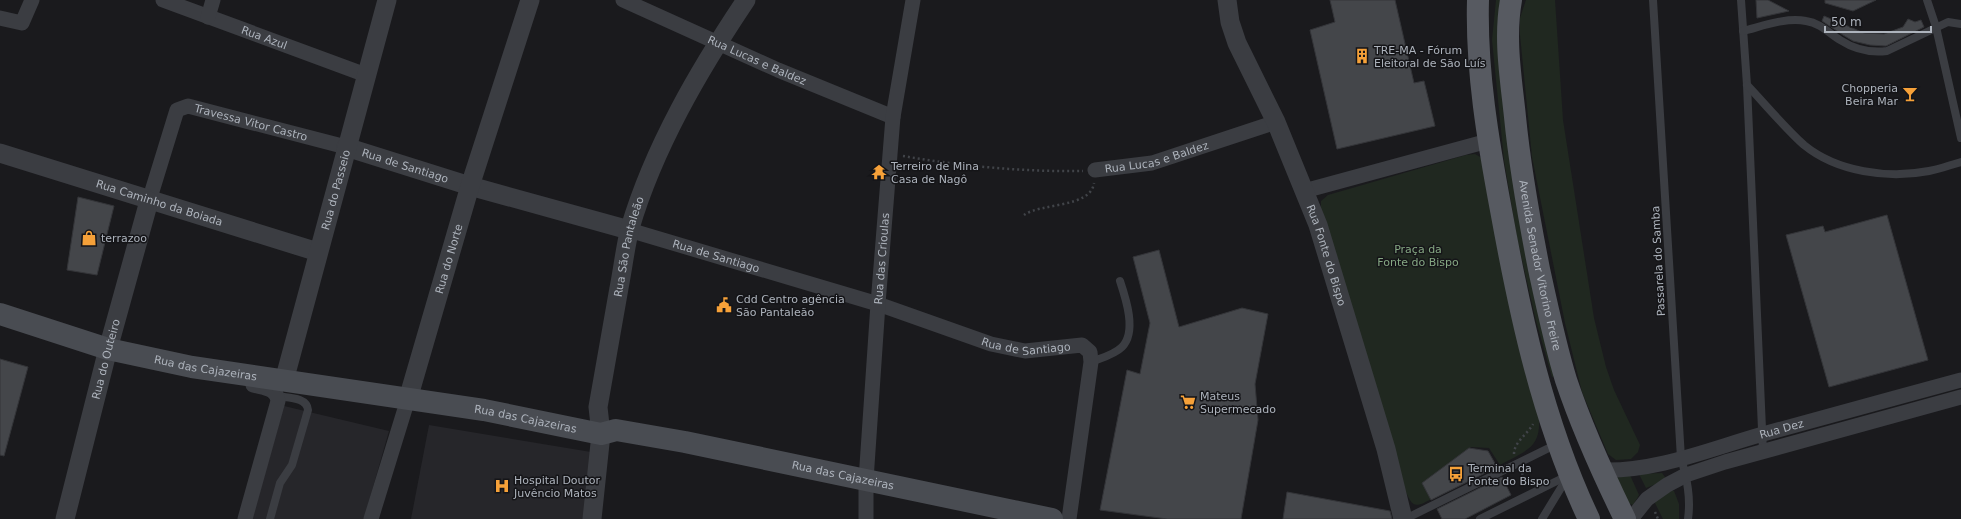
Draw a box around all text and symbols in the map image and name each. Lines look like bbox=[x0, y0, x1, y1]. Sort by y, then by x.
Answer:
scale bar bbox=[1825, 8, 1931, 34]
text: 50 m bbox=[1831, 15, 1862, 29]
street label: Rua Azul bbox=[239, 24, 289, 52]
street label: Rua Lucas e Baldez bbox=[706, 33, 808, 88]
place label: TRE-MA - Fórum Eleitoral de São Luís bbox=[1373, 44, 1486, 70]
building icon: TRE-MA - Fórum Eleitoral de São Luís bbox=[1353, 47, 1371, 65]
place label: Chopperia Beira Mar bbox=[1842, 82, 1898, 108]
bar icon: Chopperia Beira Mar bbox=[1901, 85, 1919, 103]
street label: Travessa Vitor Castro bbox=[192, 102, 309, 144]
street label: Rua Lucas e Baldez bbox=[1104, 139, 1210, 176]
street label: Rua de Santiago bbox=[360, 146, 450, 186]
street label: Rua do Passeio bbox=[319, 148, 353, 232]
place label: Terreiro de Mina Casa de Nagô bbox=[890, 160, 979, 186]
temple icon: Terreiro de Mina Casa de Nagô bbox=[870, 163, 888, 181]
street label: Rua Caminho da Boiada bbox=[94, 177, 224, 229]
street label: Avenida Senador Vitorino Freire bbox=[1516, 179, 1564, 352]
street label: Rua São Pantaleão bbox=[612, 195, 647, 298]
street label: Rua Fonte do Bispo bbox=[1303, 203, 1348, 308]
street label: Passarela do Samba bbox=[1649, 205, 1668, 317]
street label: Rua das Crioulas bbox=[872, 212, 892, 305]
street label: Rua do Norte bbox=[433, 222, 466, 295]
shop icon: terrazoo bbox=[80, 229, 98, 247]
place label: terrazoo bbox=[101, 232, 147, 245]
street label: Rua de Santiago bbox=[671, 237, 761, 276]
park label: Praça da Fonte do Bispo bbox=[1377, 243, 1459, 269]
place label: Cdd Centro agência São Pantaleão bbox=[736, 293, 845, 319]
public building icon: Cdd Centro agência São Pantaleão bbox=[715, 296, 733, 314]
street label: Rua do Outeiro bbox=[90, 317, 123, 401]
street label: Rua de Santiago bbox=[979, 335, 1072, 358]
street label: Rua das Cajazeiras bbox=[153, 353, 258, 384]
place label: Mateus Supermecado bbox=[1200, 390, 1276, 416]
supermarket icon: Mateus Supermecado bbox=[1179, 393, 1197, 411]
street label: Rua das Cajazeiras bbox=[473, 403, 578, 436]
street label: Rua Dez bbox=[1758, 417, 1805, 442]
street label: Rua das Cajazeiras bbox=[791, 459, 895, 493]
place label: Terminal da Fonte do Bispo bbox=[1467, 462, 1550, 488]
bus stop icon: Terminal da Fonte do Bispo bbox=[1447, 465, 1465, 483]
place label: Hospital Doutor Juvêncio Matos bbox=[513, 474, 601, 500]
hospital icon: Hospital Doutor Juvêncio Matos bbox=[493, 477, 511, 495]

